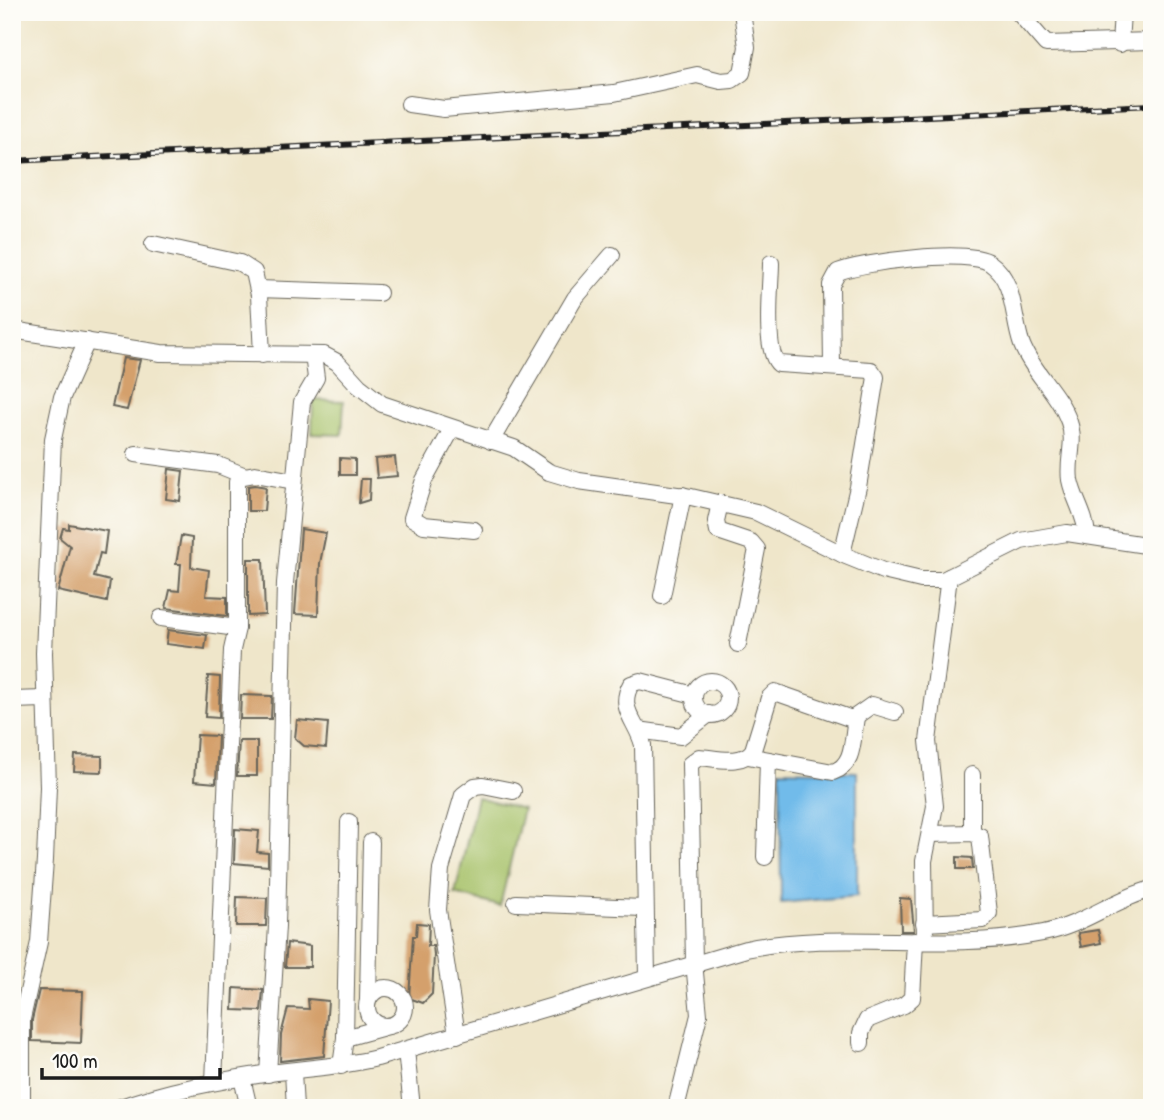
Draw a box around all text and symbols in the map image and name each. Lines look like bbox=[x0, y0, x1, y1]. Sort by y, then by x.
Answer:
scale bar bbox=[42, 1036, 220, 1080]
text: 100 m bbox=[52, 1046, 98, 1075]

